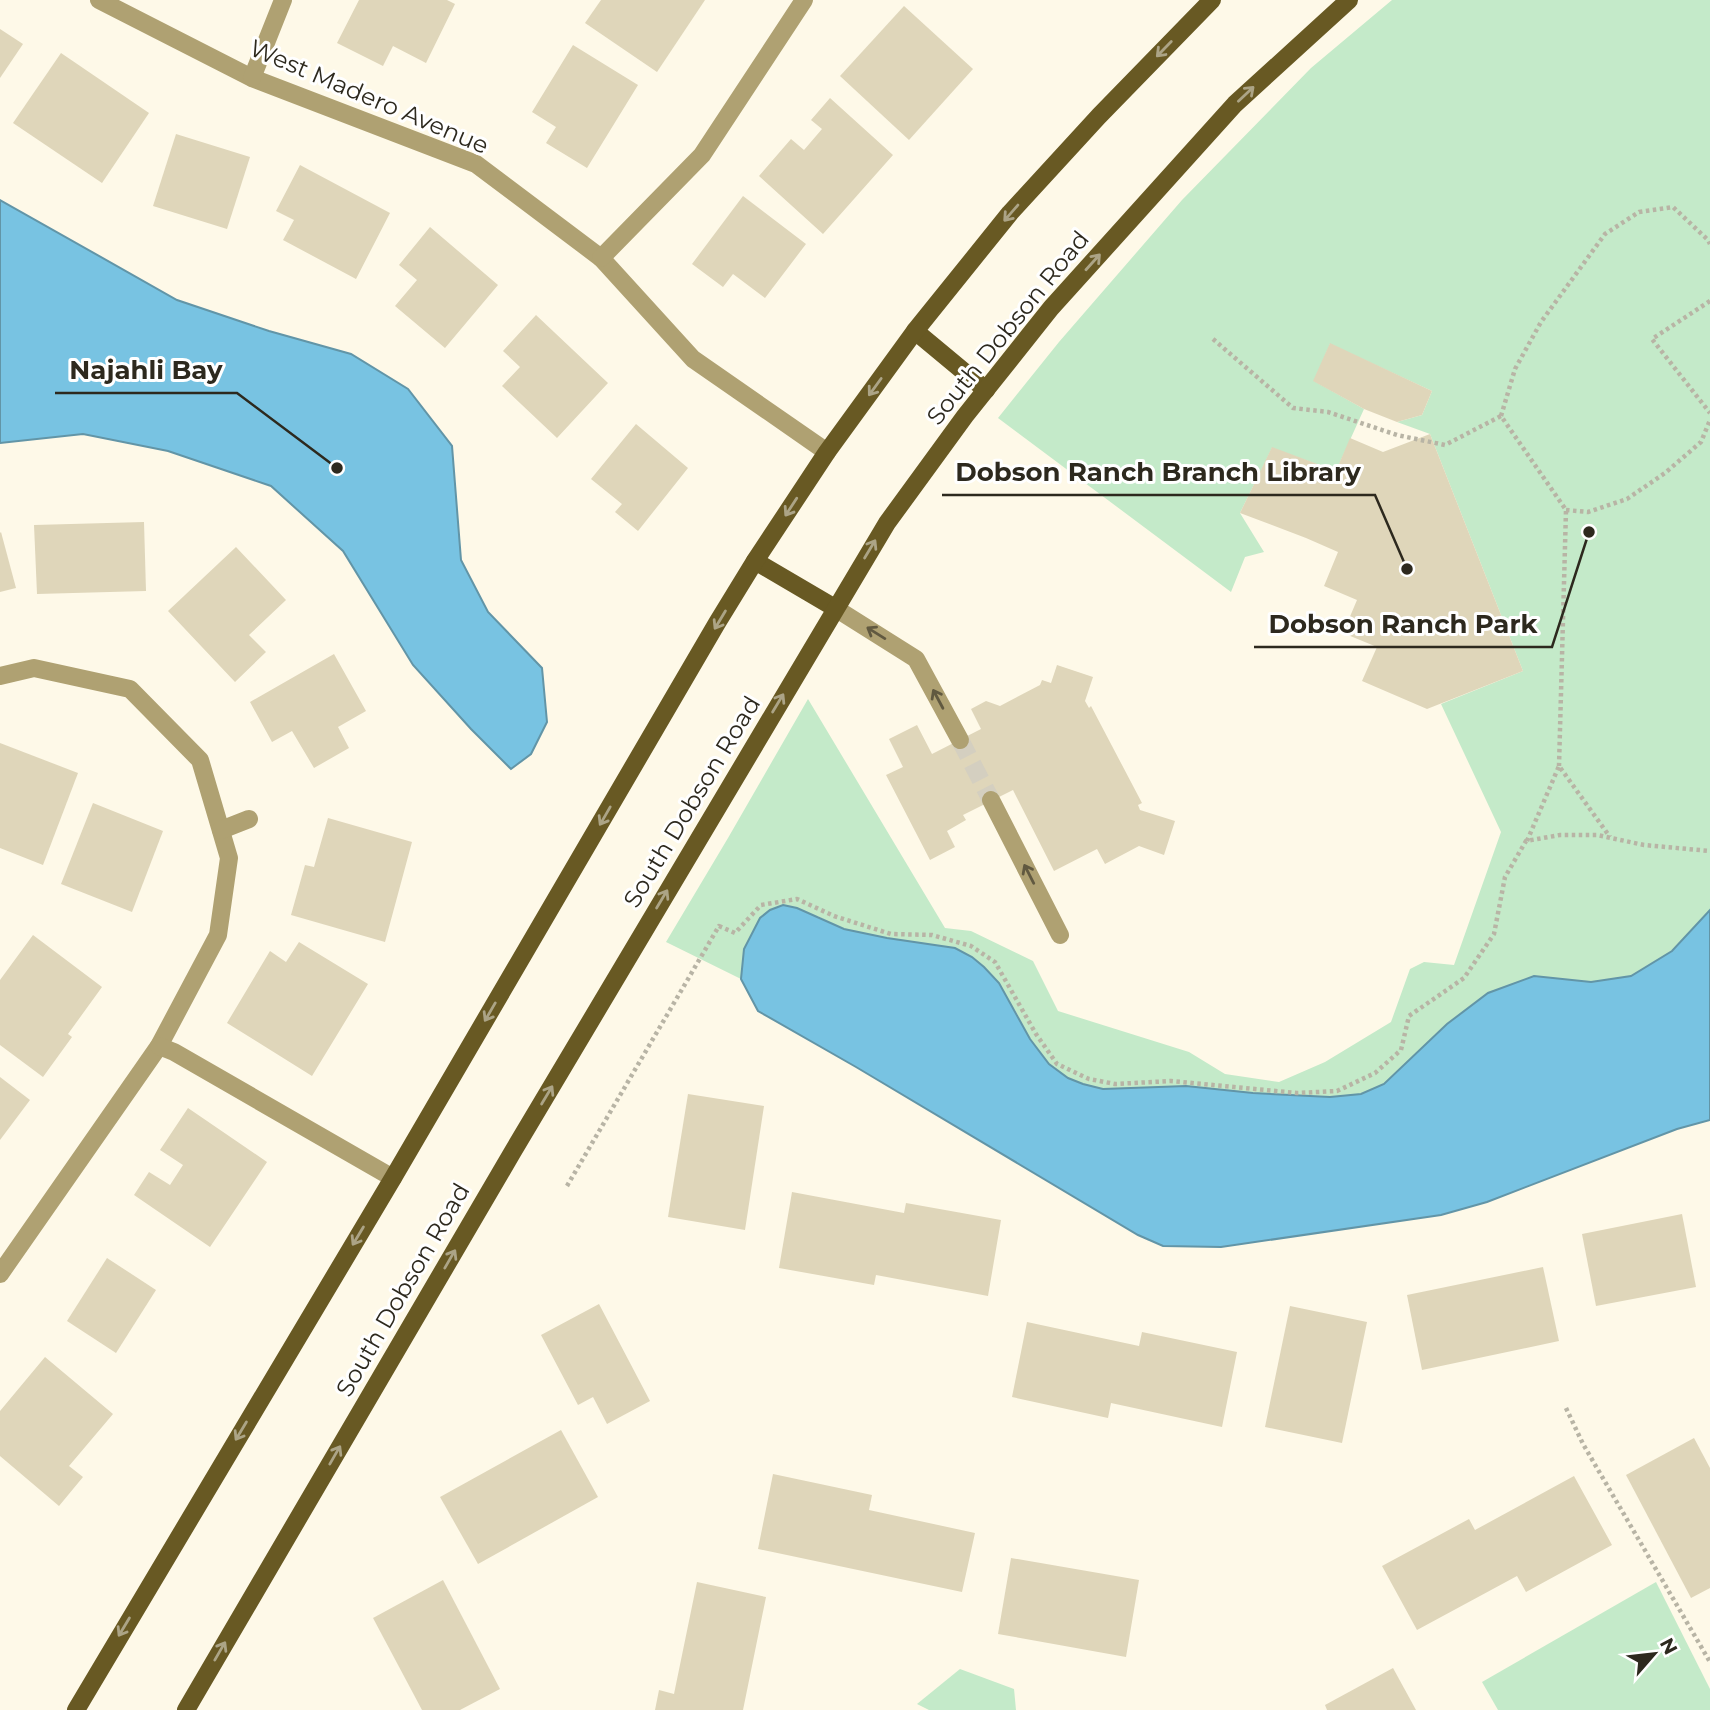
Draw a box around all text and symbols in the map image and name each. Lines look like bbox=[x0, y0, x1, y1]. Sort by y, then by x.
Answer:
street label: West Madero Avenue bbox=[245, 33, 493, 160]
one-way arrow bbox=[1155, 40, 1172, 57]
one-way arrow bbox=[1237, 86, 1254, 103]
one-way arrow bbox=[1003, 204, 1019, 222]
street label: South Dobson Road bbox=[920, 225, 1095, 431]
one-way arrow bbox=[1084, 254, 1100, 272]
callout: Najahli Bay bbox=[55, 346, 237, 393]
text: Najahli Bay bbox=[69, 354, 223, 386]
one-way arrow bbox=[868, 377, 883, 396]
callout: Dobson Ranch Branch Library bbox=[942, 448, 1375, 495]
text: Dobson Ranch Branch Library bbox=[955, 456, 1361, 488]
one-way arrow bbox=[784, 496, 798, 516]
one-way arrow bbox=[864, 540, 878, 560]
callout: Dobson Ranch Park bbox=[1254, 600, 1552, 647]
text: Dobson Ranch Park bbox=[1268, 608, 1539, 640]
one-way arrow bbox=[713, 609, 727, 629]
one-way arrow bbox=[866, 626, 886, 640]
one-way arrow bbox=[931, 690, 945, 710]
street label: South Dobson Road bbox=[617, 691, 766, 913]
one-way arrow bbox=[772, 694, 786, 714]
one-way arrow bbox=[598, 805, 612, 825]
one-way arrow bbox=[1022, 864, 1036, 885]
one-way arrow bbox=[656, 889, 670, 909]
one-way arrow bbox=[483, 1002, 497, 1022]
one-way arrow bbox=[540, 1085, 554, 1105]
street label: South Dobson Road bbox=[330, 1178, 475, 1402]
one-way arrow bbox=[350, 1226, 364, 1246]
one-way arrow bbox=[443, 1249, 457, 1269]
one-way arrow bbox=[234, 1421, 248, 1441]
one-way arrow bbox=[328, 1445, 342, 1465]
one-way arrow bbox=[117, 1616, 131, 1636]
north arrow bbox=[1619, 1619, 1689, 1689]
text: N bbox=[1655, 1634, 1682, 1658]
one-way arrow bbox=[213, 1642, 227, 1662]

